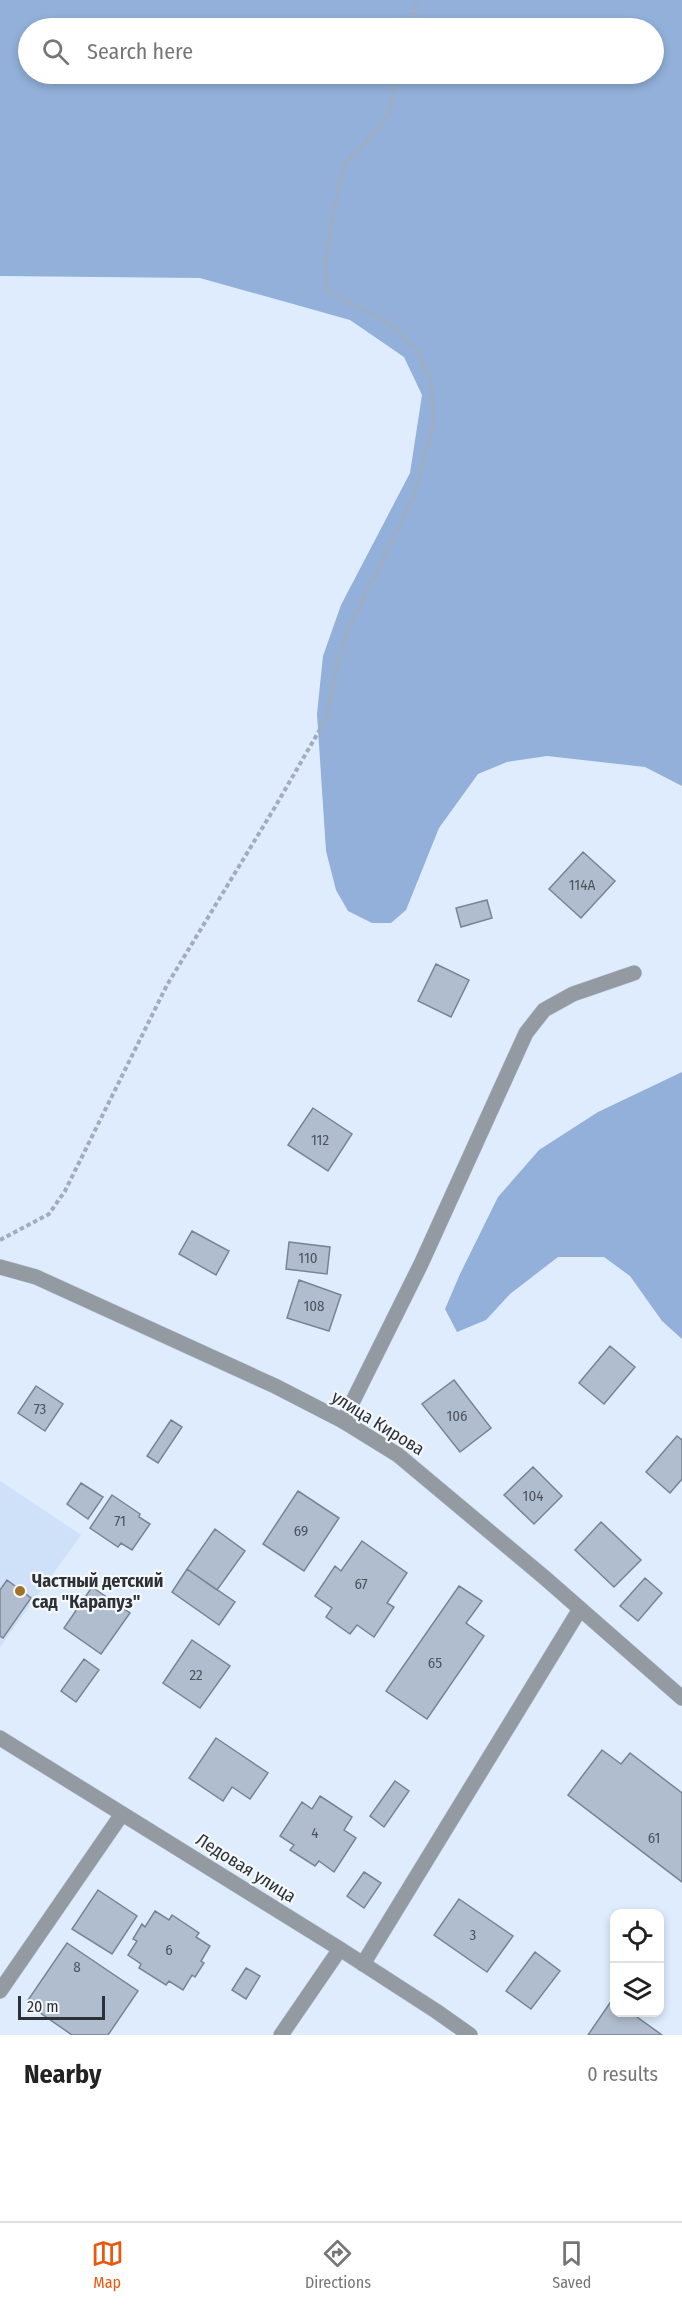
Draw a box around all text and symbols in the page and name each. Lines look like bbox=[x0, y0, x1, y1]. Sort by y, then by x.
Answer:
search box bbox=[18, 18, 664, 84]
icon: search bbox=[39, 35, 72, 68]
text: Search here bbox=[87, 38, 193, 65]
house number: 114А bbox=[569, 876, 595, 894]
house number: 112 bbox=[311, 1131, 329, 1149]
house number: 110 bbox=[298, 1249, 318, 1267]
house number: 108 bbox=[303, 1297, 325, 1315]
street label: улица Кирова bbox=[328, 1386, 429, 1460]
house number: 73 bbox=[34, 1400, 47, 1418]
house number: 106 bbox=[446, 1407, 468, 1425]
house number: 104 bbox=[523, 1487, 543, 1505]
house number: 71 bbox=[114, 1512, 126, 1530]
house number: 69 bbox=[294, 1522, 308, 1540]
place label: Частный детский сад "Карапуз" bbox=[32, 1570, 163, 1613]
house number: 67 bbox=[354, 1575, 368, 1593]
marker: Частный детский сад "Карапуз" bbox=[13, 1584, 27, 1598]
house number: 65 bbox=[428, 1654, 442, 1672]
house number: 22 bbox=[189, 1666, 203, 1684]
house number: 4 bbox=[311, 1824, 319, 1842]
street label: Ледовая улица bbox=[192, 1829, 300, 1908]
house number: 61 bbox=[648, 1829, 660, 1847]
map controls bbox=[610, 1909, 664, 2017]
button: locate bbox=[610, 1909, 664, 1963]
house number: 3 bbox=[470, 1926, 477, 1944]
house number: 6 bbox=[165, 1941, 173, 1959]
house number: 8 bbox=[73, 1958, 81, 1976]
button: layers bbox=[610, 1963, 664, 2017]
scale bar bbox=[18, 1993, 105, 2020]
text: 20 m bbox=[27, 1997, 58, 2016]
text: Nearby bbox=[24, 2059, 101, 2090]
text: 0 results bbox=[587, 2062, 658, 2086]
tab: Map bbox=[91, 2237, 124, 2292]
tab: Directions bbox=[305, 2237, 371, 2292]
tab: Saved bbox=[552, 2237, 591, 2292]

